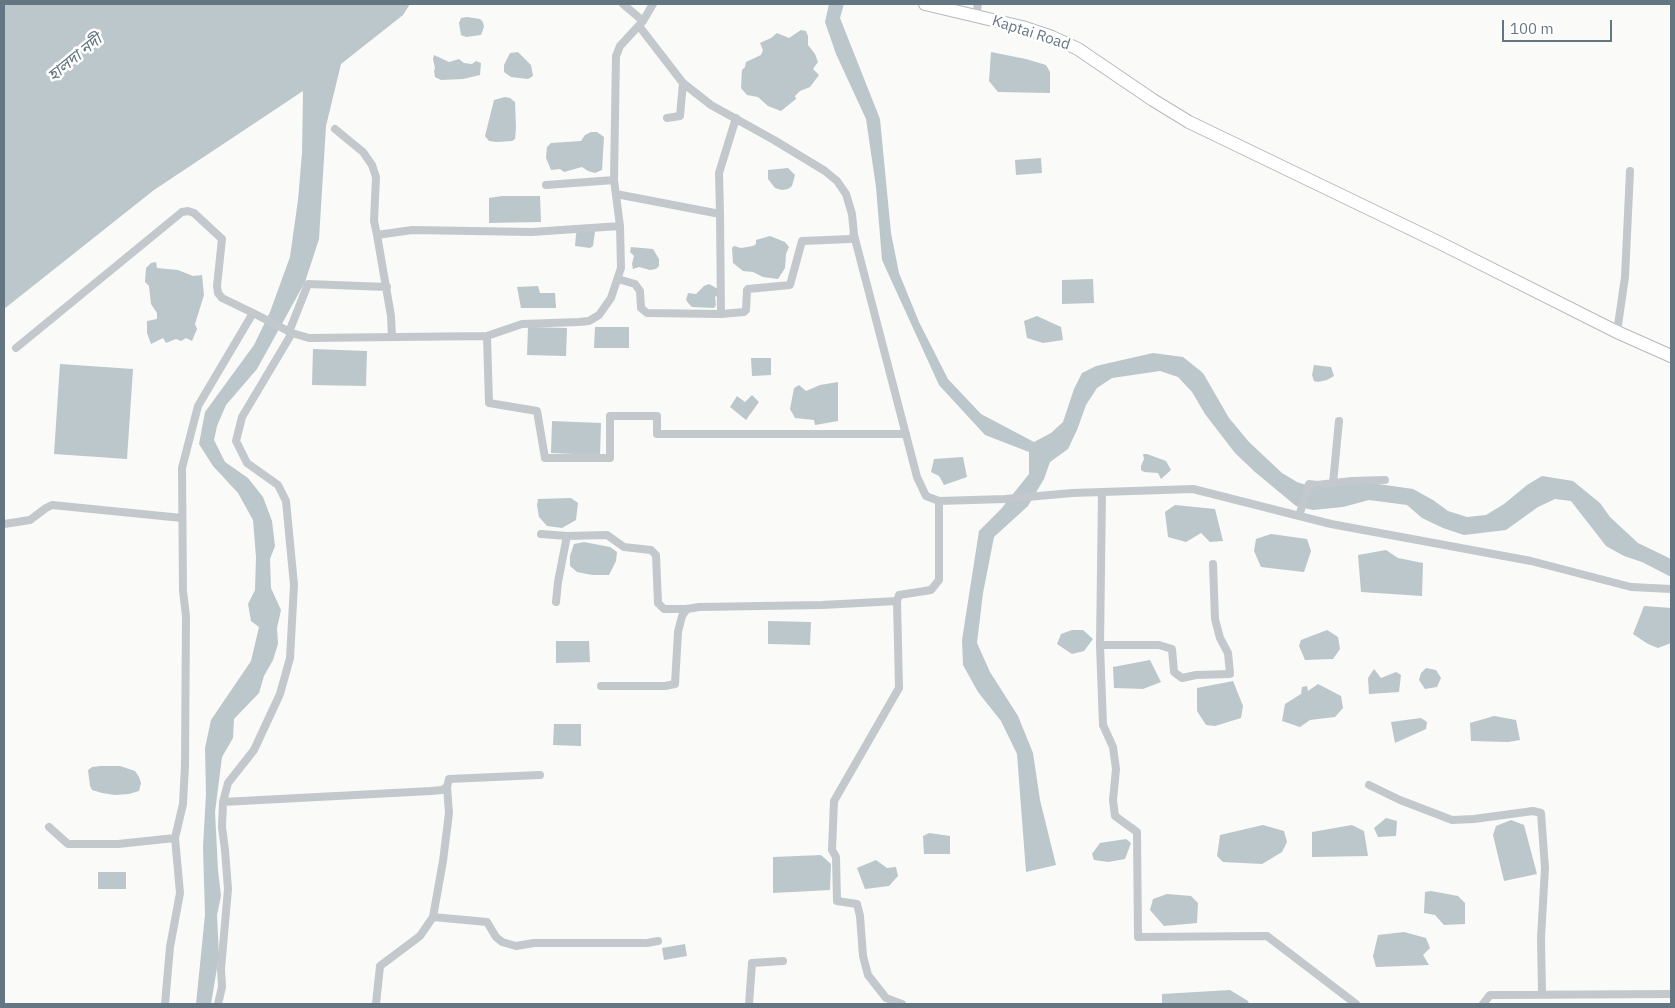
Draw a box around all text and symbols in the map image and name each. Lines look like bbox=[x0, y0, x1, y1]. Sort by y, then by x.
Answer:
scale bar bbox=[1505, 10, 1615, 42]
street label: Kaptai Road bbox=[990, 12, 1072, 54]
text: 100 m bbox=[1510, 19, 1554, 38]
water label: হালদা নদী bbox=[44, 30, 106, 86]

